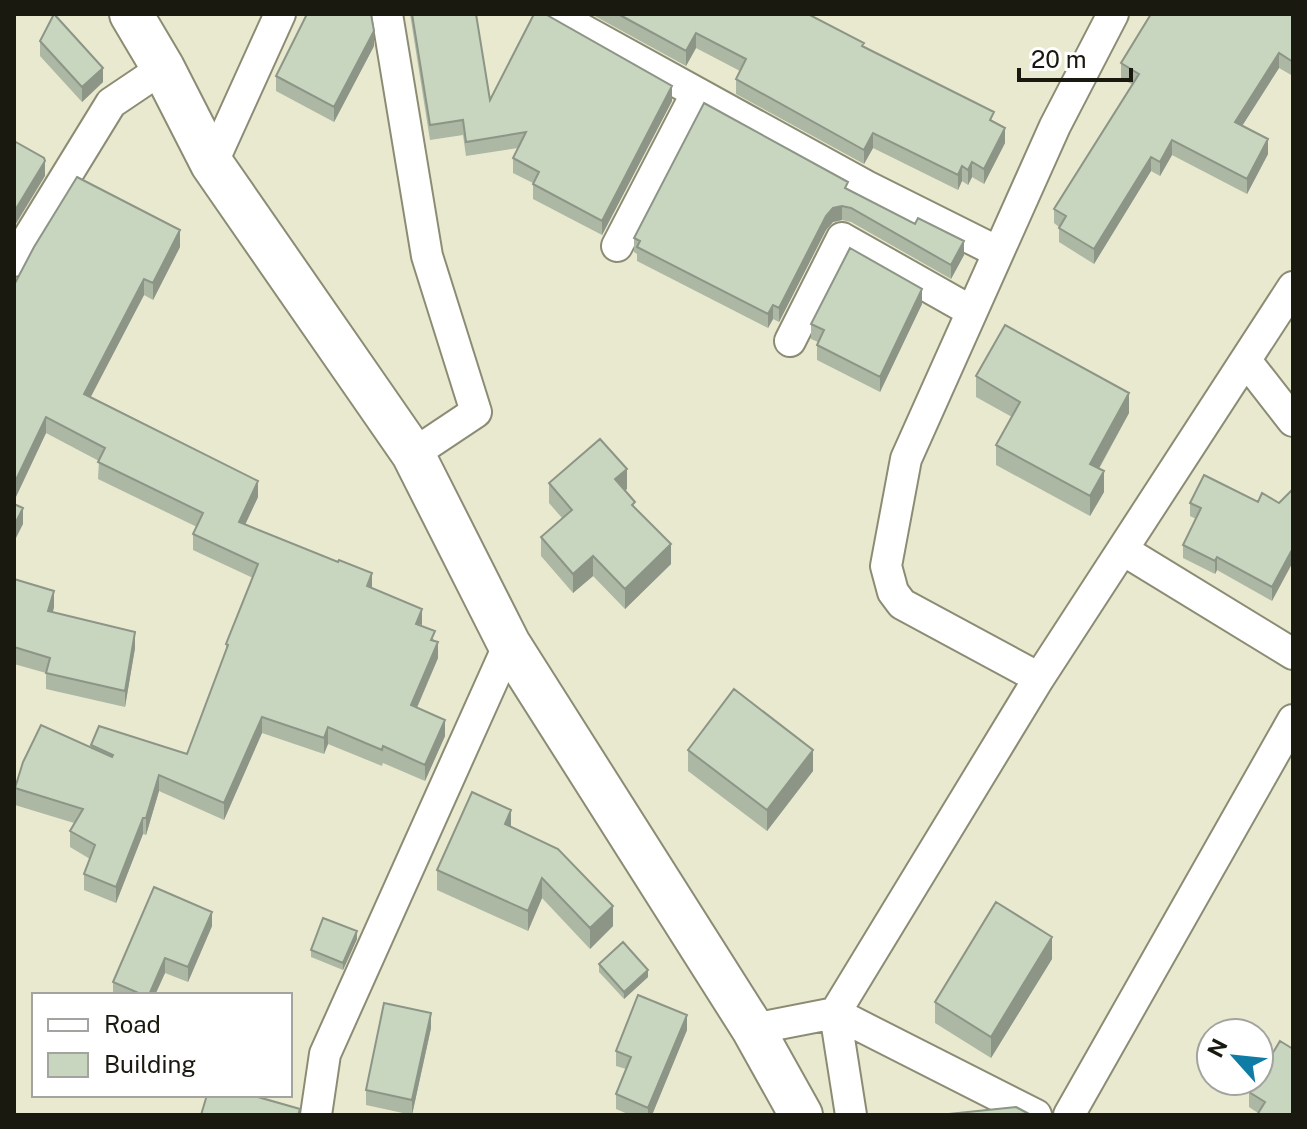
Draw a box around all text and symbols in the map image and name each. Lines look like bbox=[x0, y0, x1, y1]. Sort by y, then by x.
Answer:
scale bar bbox=[1019, 32, 1131, 82]
text: 20 m bbox=[1031, 45, 1087, 73]
legend bbox=[32, 993, 292, 1097]
text: Road bbox=[104, 1010, 161, 1038]
north arrow bbox=[1195, 1017, 1275, 1097]
text: N bbox=[1202, 1034, 1233, 1061]
text: Building bbox=[104, 1050, 196, 1078]

